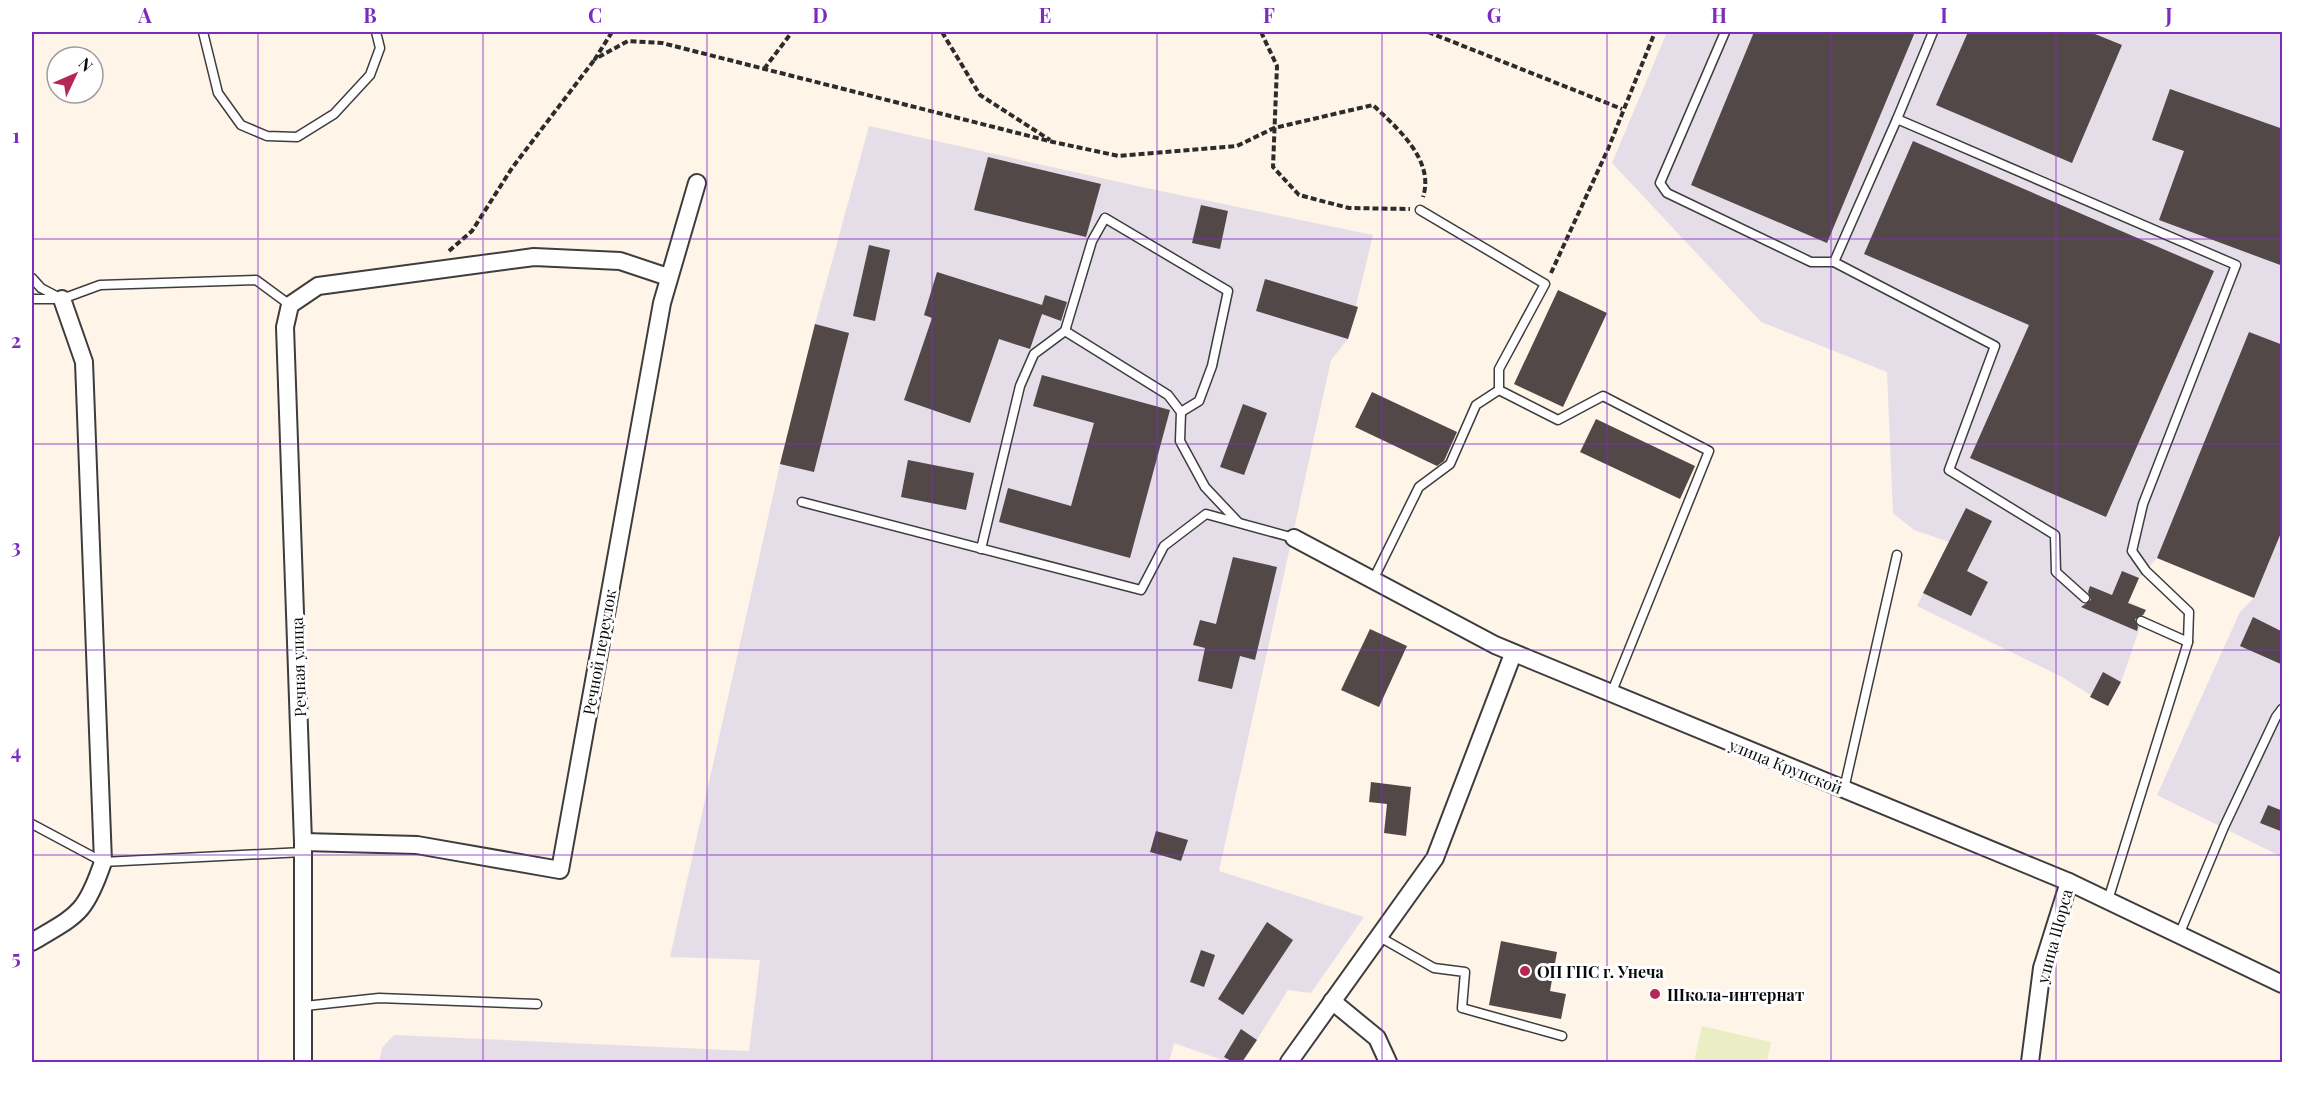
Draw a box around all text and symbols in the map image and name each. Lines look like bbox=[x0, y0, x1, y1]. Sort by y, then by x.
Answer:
text: A bbox=[137, 1, 152, 28]
text: B bbox=[363, 1, 377, 28]
text: C bbox=[588, 1, 602, 28]
text: D bbox=[812, 1, 828, 28]
text: E bbox=[1039, 1, 1051, 28]
text: F bbox=[1263, 1, 1275, 28]
text: G bbox=[1487, 1, 1502, 28]
text: H bbox=[1711, 1, 1727, 28]
text: I bbox=[1940, 1, 1948, 28]
text: J bbox=[2164, 1, 2173, 28]
north arrow bbox=[45, 45, 105, 105]
text: N bbox=[75, 53, 98, 76]
text: 1 bbox=[12, 121, 20, 148]
text: 2 bbox=[11, 326, 21, 353]
text: 3 bbox=[11, 532, 21, 559]
street label: Речной переулок bbox=[578, 588, 620, 716]
street label: Речная улица bbox=[286, 617, 310, 717]
street label: улица Крупской bbox=[1725, 733, 1846, 798]
text: 4 bbox=[11, 737, 21, 764]
street label: улица Щорса bbox=[2031, 887, 2077, 986]
text: 5 bbox=[11, 943, 21, 970]
place label: ОП ГПС г. Унеча bbox=[1537, 961, 1665, 982]
marker: ОП ГПС г. Унеча bbox=[1518, 964, 1532, 978]
place label: Школа-интернат bbox=[1667, 984, 1804, 1005]
marker: Школа-интернат bbox=[1648, 987, 1662, 1001]

